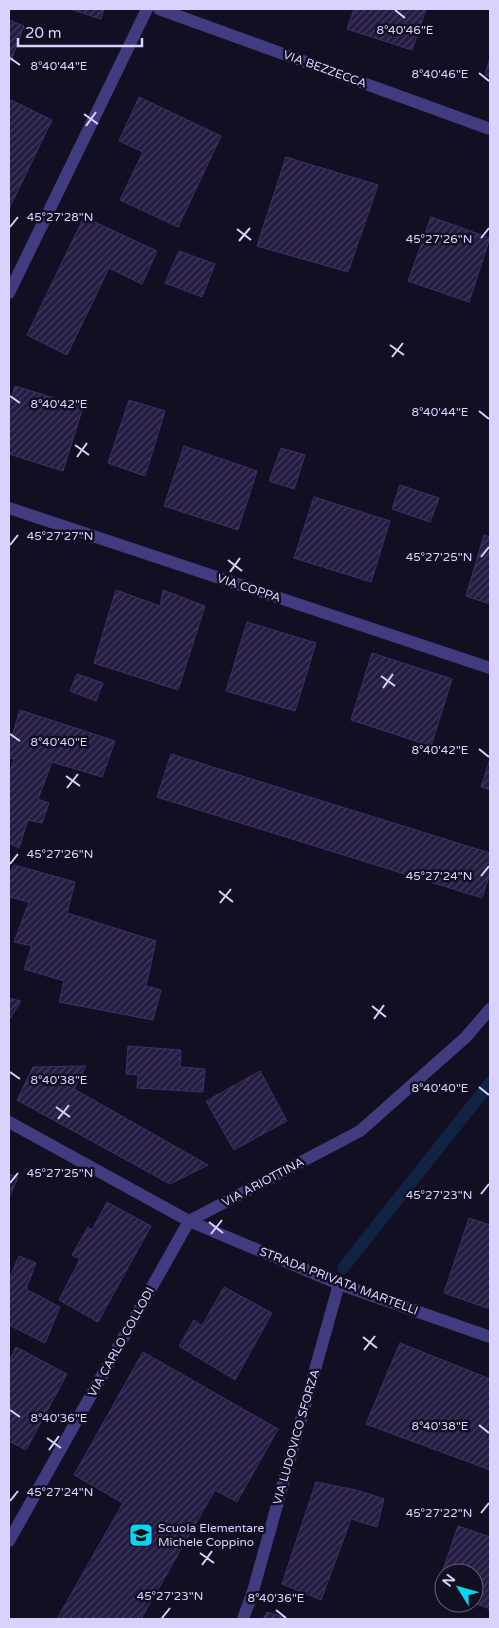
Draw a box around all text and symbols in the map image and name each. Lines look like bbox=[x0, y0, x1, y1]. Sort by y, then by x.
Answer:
scale bar bbox=[18, 15, 141, 47]
text: 8°40'46"E bbox=[377, 23, 434, 37]
text: 20 m bbox=[25, 24, 62, 42]
street label: VIA BEZZECCA bbox=[281, 47, 369, 91]
text: 8°40'44"E bbox=[31, 59, 88, 73]
text: 8°40'46"E bbox=[412, 67, 469, 81]
text: 45°27'28"N bbox=[27, 210, 93, 224]
text: 45°27'26"N bbox=[406, 232, 472, 246]
text: 8°40'42"E bbox=[31, 397, 88, 411]
text: 8°40'44"E bbox=[412, 405, 469, 419]
text: 45°27'27"N bbox=[27, 529, 93, 543]
text: 45°27'25"N bbox=[406, 550, 472, 564]
street label: VIA COPPA bbox=[215, 571, 283, 605]
text: 8°40'40"E bbox=[31, 735, 88, 749]
text: 8°40'42"E bbox=[412, 743, 469, 757]
text: 45°27'26"N bbox=[27, 847, 93, 861]
text: 45°27'24"N bbox=[406, 869, 472, 883]
text: 8°40'38"E bbox=[31, 1073, 88, 1087]
text: 8°40'40"E bbox=[412, 1081, 469, 1095]
street label: VIA ARIOTTINA bbox=[220, 1154, 306, 1209]
text: 45°27'25"N bbox=[27, 1166, 93, 1180]
text: 45°27'23"N bbox=[406, 1188, 472, 1202]
street label: STRADA PRIVATA MARTELLI bbox=[258, 1244, 420, 1318]
street label: VIA CARLO COLLODI bbox=[85, 1285, 157, 1399]
street label: VIA LUDOVICO SFORZA bbox=[270, 1368, 322, 1506]
text: 8°40'36"E bbox=[31, 1411, 88, 1425]
text: 8°40'38"E bbox=[412, 1419, 469, 1433]
text: 45°27'24"N bbox=[27, 1485, 93, 1499]
text: 45°27'22"N bbox=[406, 1506, 472, 1520]
place label: Scuola Elementare Michele Coppino bbox=[158, 1521, 264, 1549]
school or university icon: Scuola Elementare Michele Coppino bbox=[128, 1522, 154, 1548]
north arrow bbox=[434, 1563, 484, 1613]
text: N bbox=[439, 1571, 459, 1590]
text: 45°27'23"N bbox=[137, 1589, 203, 1603]
text: 8°40'36"E bbox=[248, 1591, 305, 1605]

